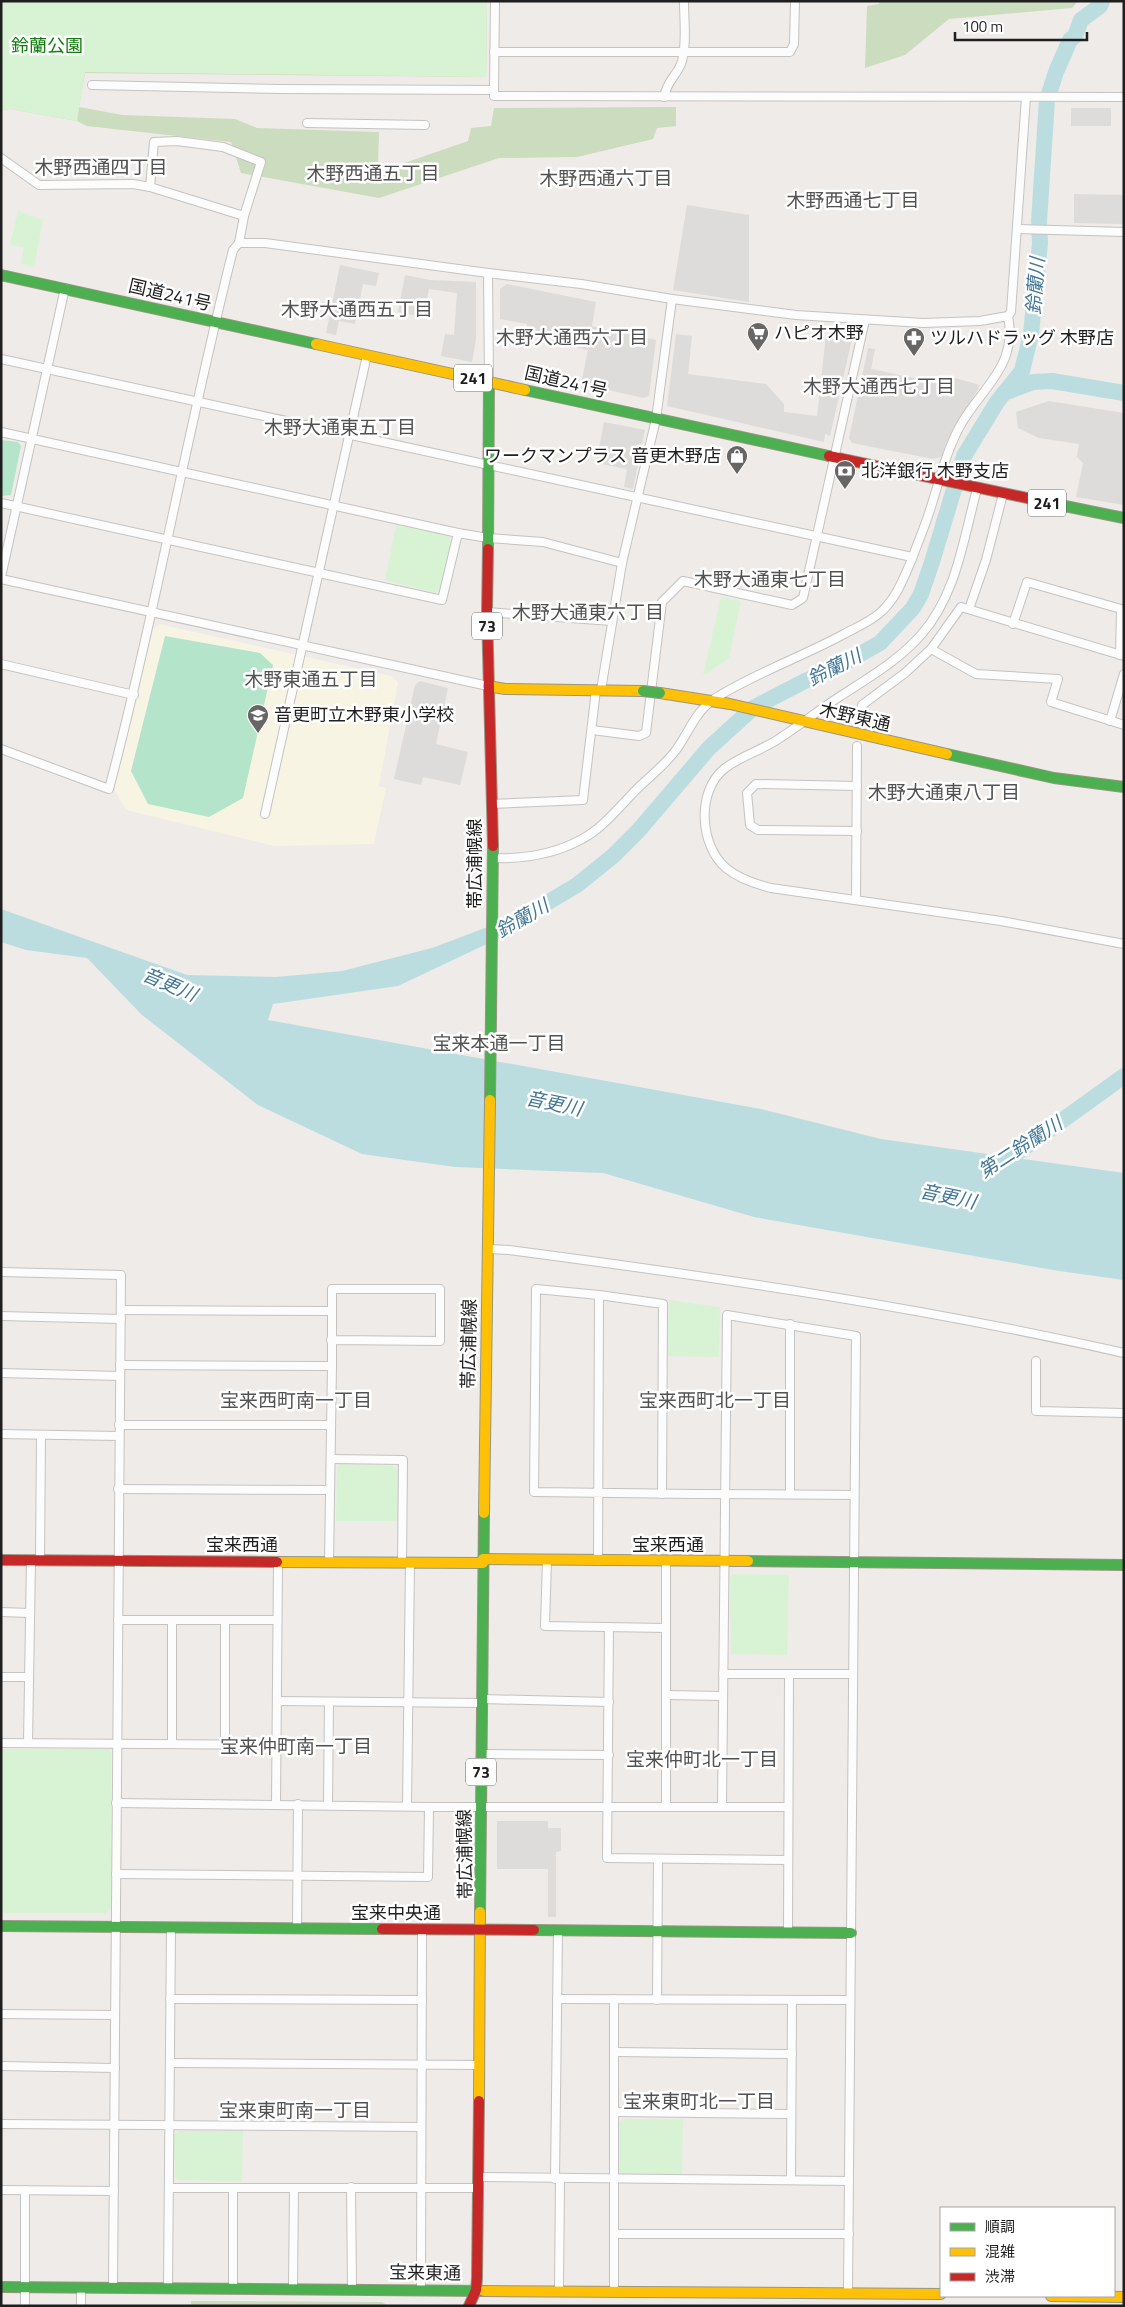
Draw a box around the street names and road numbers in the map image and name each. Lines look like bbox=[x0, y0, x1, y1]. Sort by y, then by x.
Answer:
street label: 国道241号 bbox=[126, 272, 214, 317]
street label: 国道241号 bbox=[522, 359, 610, 404]
road number: 241 bbox=[454, 364, 492, 392]
road number: 241 bbox=[1028, 489, 1066, 516]
road number: 73 bbox=[472, 612, 502, 640]
street label: 木野東通 bbox=[817, 695, 893, 738]
street label: 帯広浦幌線 bbox=[461, 819, 488, 909]
street label: 帯広浦幌線 bbox=[454, 1299, 483, 1389]
street label: 宝来西通 bbox=[206, 1531, 278, 1558]
street label: 宝来西通 bbox=[632, 1531, 704, 1558]
road number: 73 bbox=[466, 1758, 496, 1785]
street label: 帯広浦幌線 bbox=[450, 1809, 479, 1899]
street label: 宝来中央通 bbox=[351, 1899, 441, 1926]
street label: 宝来東通 bbox=[389, 2258, 461, 2287]

